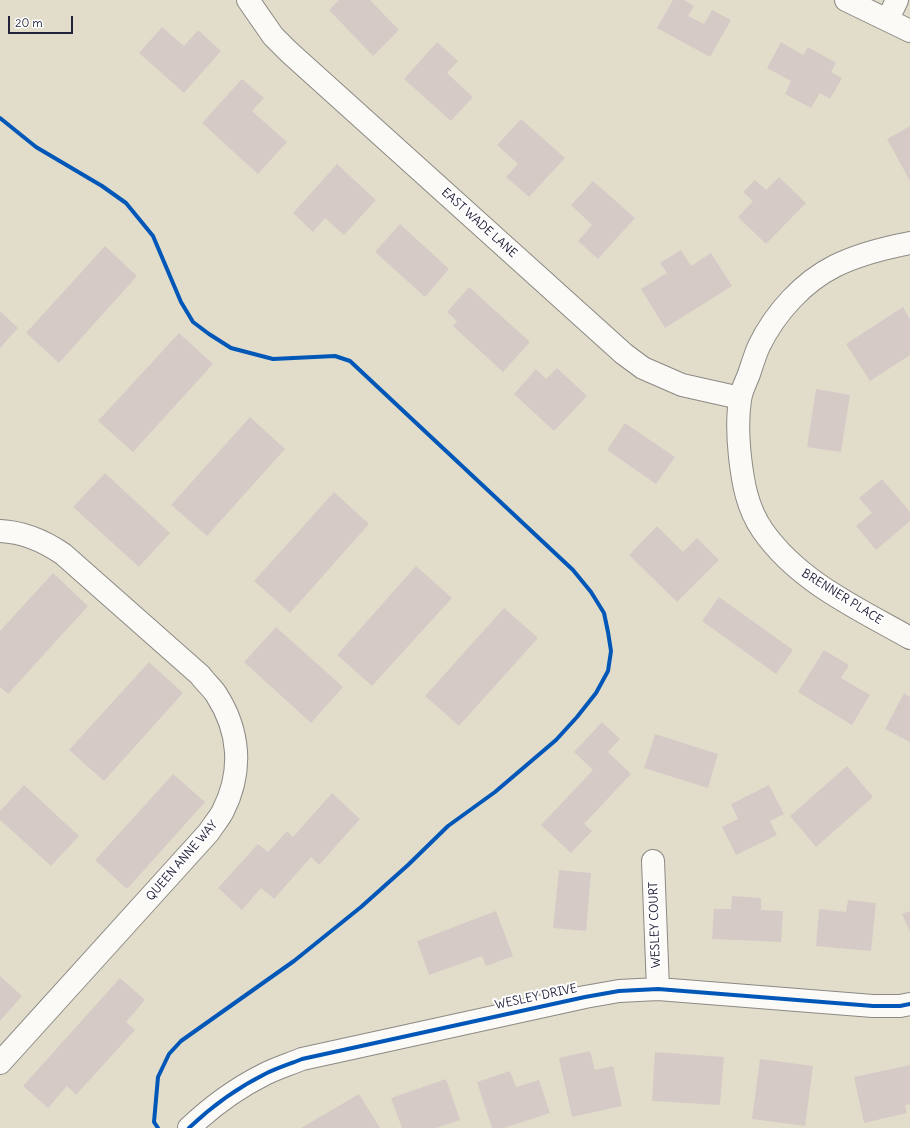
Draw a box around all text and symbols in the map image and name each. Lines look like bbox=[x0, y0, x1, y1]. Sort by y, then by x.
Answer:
scale bar bbox=[10, 8, 75, 34]
text: 20 m bbox=[15, 15, 43, 30]
street label: EAST WADE LANE bbox=[438, 185, 520, 261]
street label: BRENNER PLACE bbox=[799, 566, 885, 628]
street label: QUEEN ANNE WAY bbox=[143, 818, 221, 904]
street label: WESLEY COURT bbox=[646, 882, 664, 968]
street label: WESLEY DRIVE bbox=[494, 981, 578, 1013]

